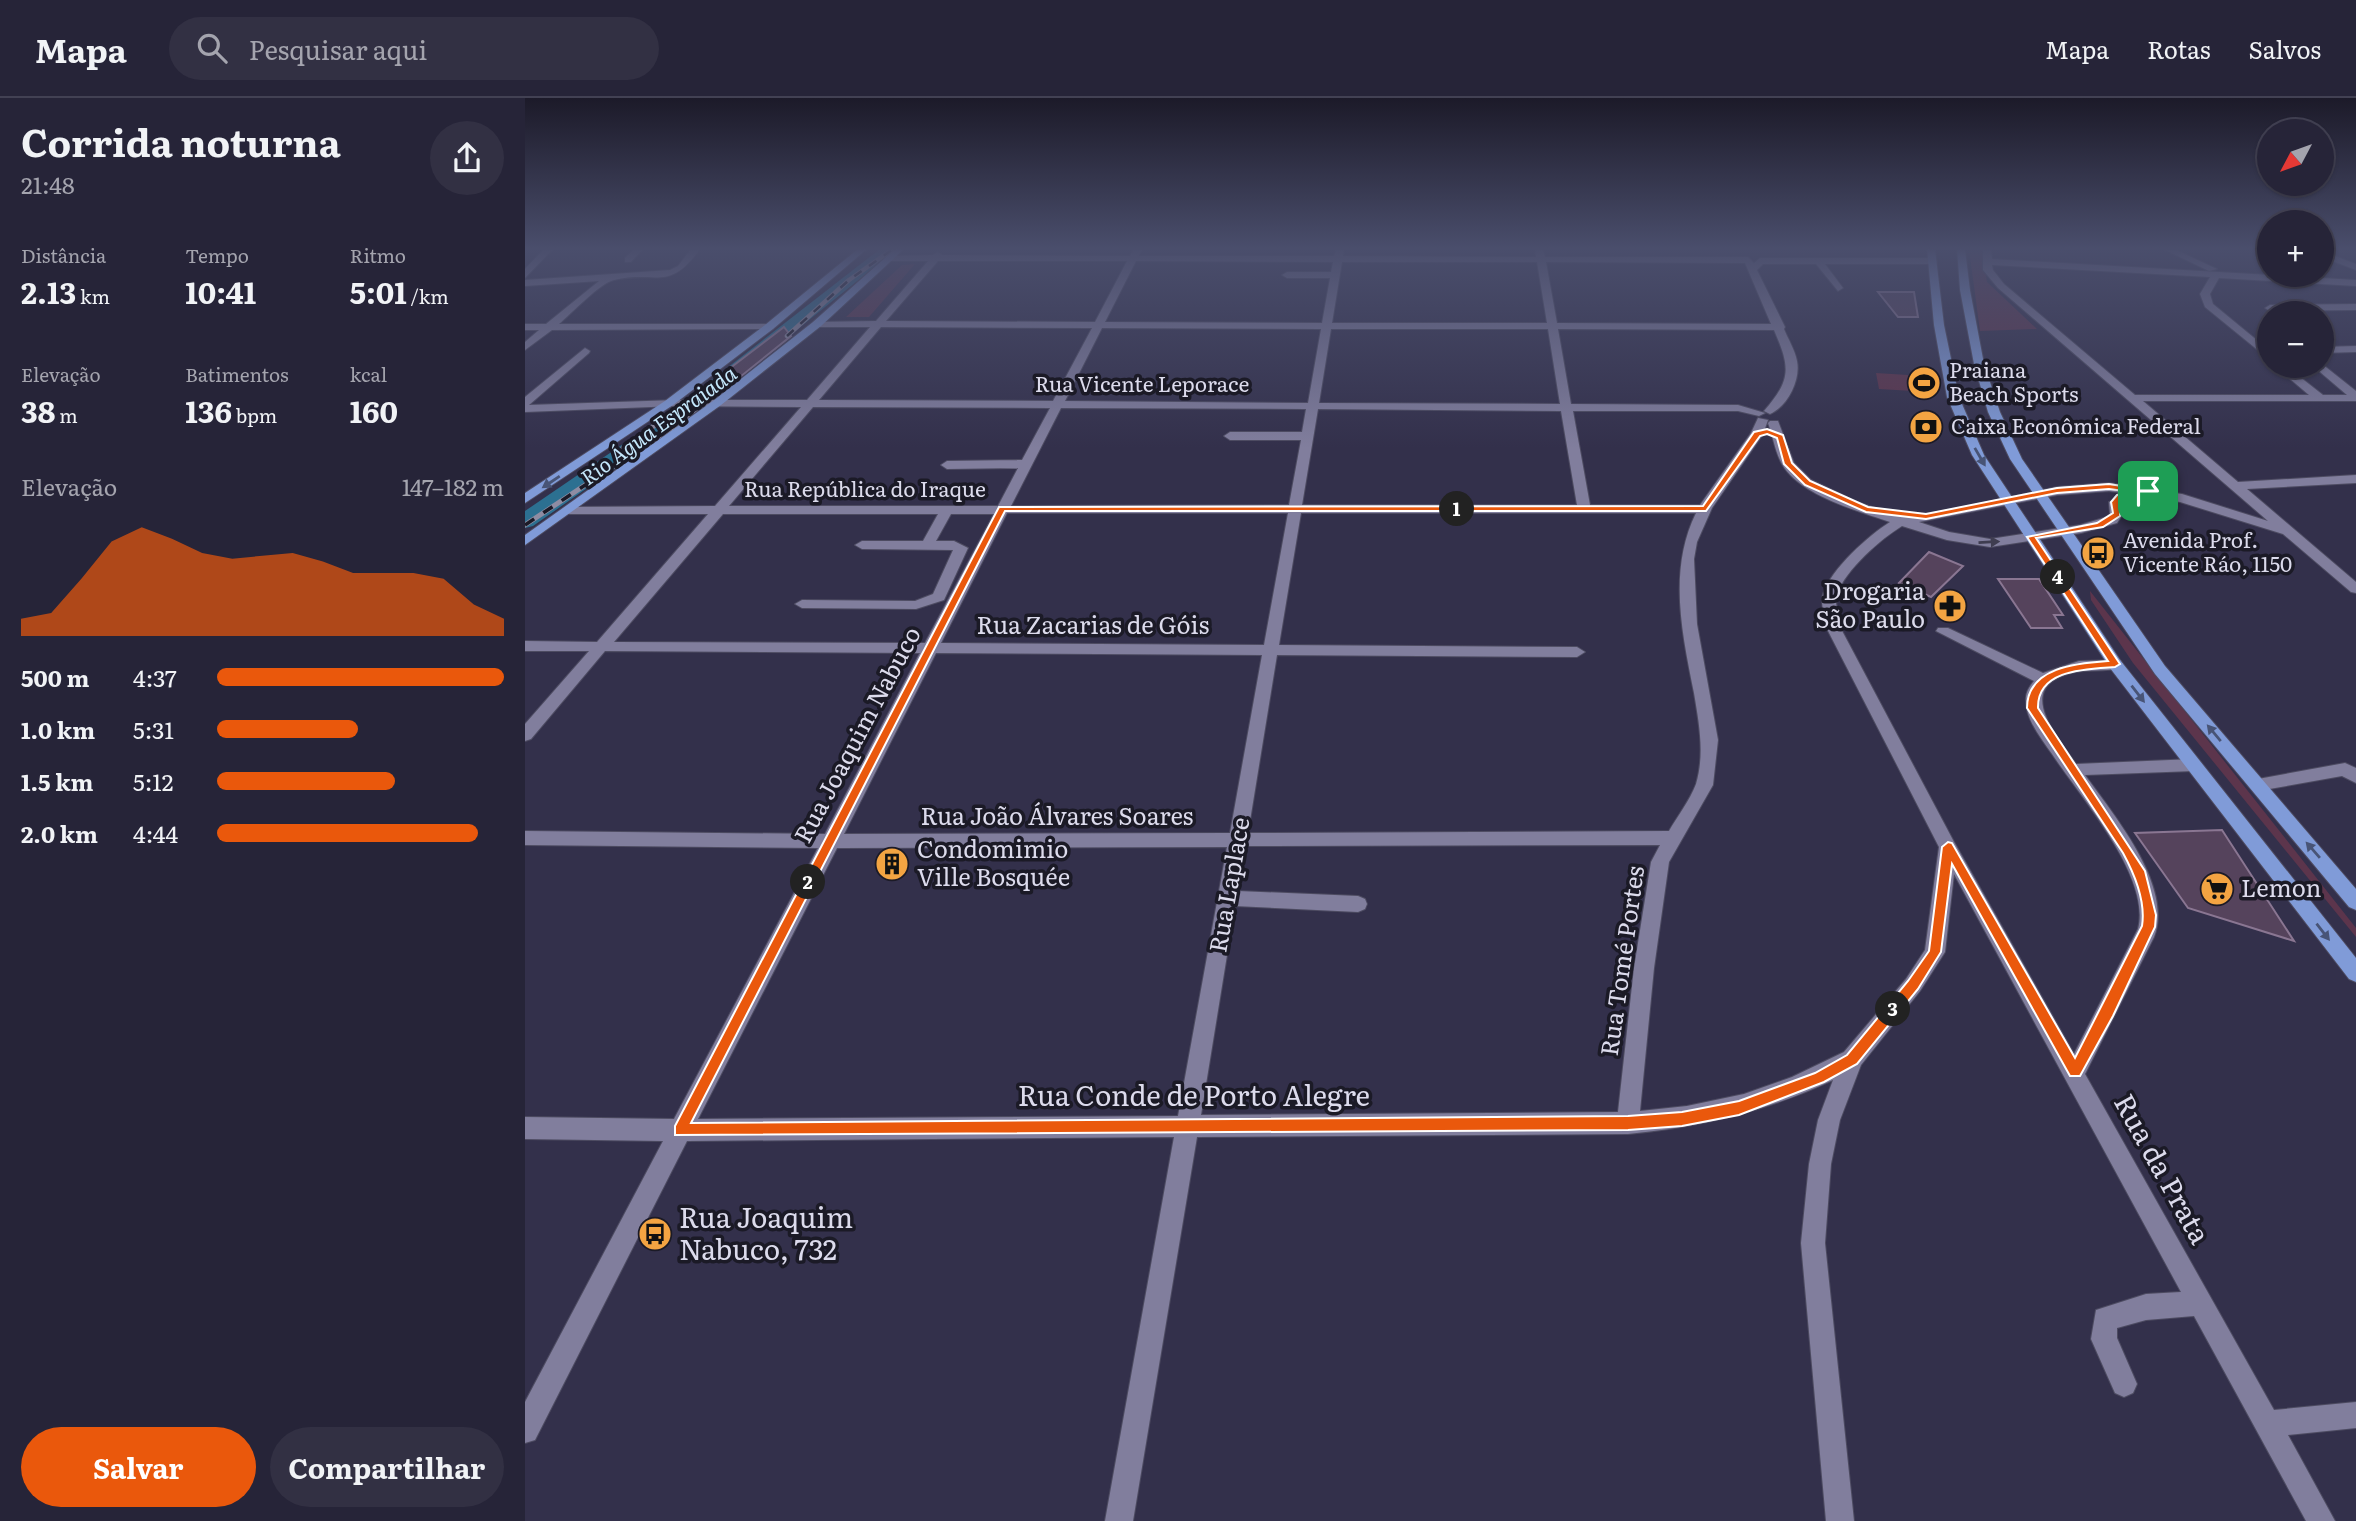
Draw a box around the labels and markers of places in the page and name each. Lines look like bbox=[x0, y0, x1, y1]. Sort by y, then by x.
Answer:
place label: Praiana Beach Sports bbox=[1949, 353, 2078, 408]
sports icon: Praiana Beach Sports bbox=[1905, 364, 1943, 402]
bank icon: Caixa Econômica Federal bbox=[1907, 408, 1945, 446]
place label: Caixa Econômica Federal bbox=[1951, 409, 2201, 440]
pin bbox=[2118, 461, 2178, 521]
pin: 1 bbox=[1439, 492, 1475, 526]
place label: Avenida Prof. Vicente Ráo, 1150 bbox=[2123, 523, 2292, 578]
bus stop icon: Avenida Prof. Vicente Ráo, 1150 bbox=[2079, 534, 2117, 572]
pin: 4 bbox=[2041, 560, 2075, 594]
place label: Drogaria São Paulo bbox=[1815, 572, 1925, 635]
pharmacy icon: Drogaria São Paulo bbox=[1931, 587, 1969, 625]
place label: Condomimio Ville Bosquée bbox=[917, 830, 1070, 893]
building icon: Condomimio Ville Bosquée bbox=[873, 845, 911, 883]
pin: 2 bbox=[791, 864, 825, 900]
place label: Lemon bbox=[2241, 869, 2321, 904]
supermarket icon: Lemon bbox=[2198, 870, 2236, 908]
pin: 3 bbox=[1875, 992, 1911, 1026]
place label: Rua Joaquim Nabuco, 732 bbox=[679, 1195, 853, 1269]
bus stop icon: Rua Joaquim Nabuco, 732 bbox=[636, 1215, 674, 1253]

